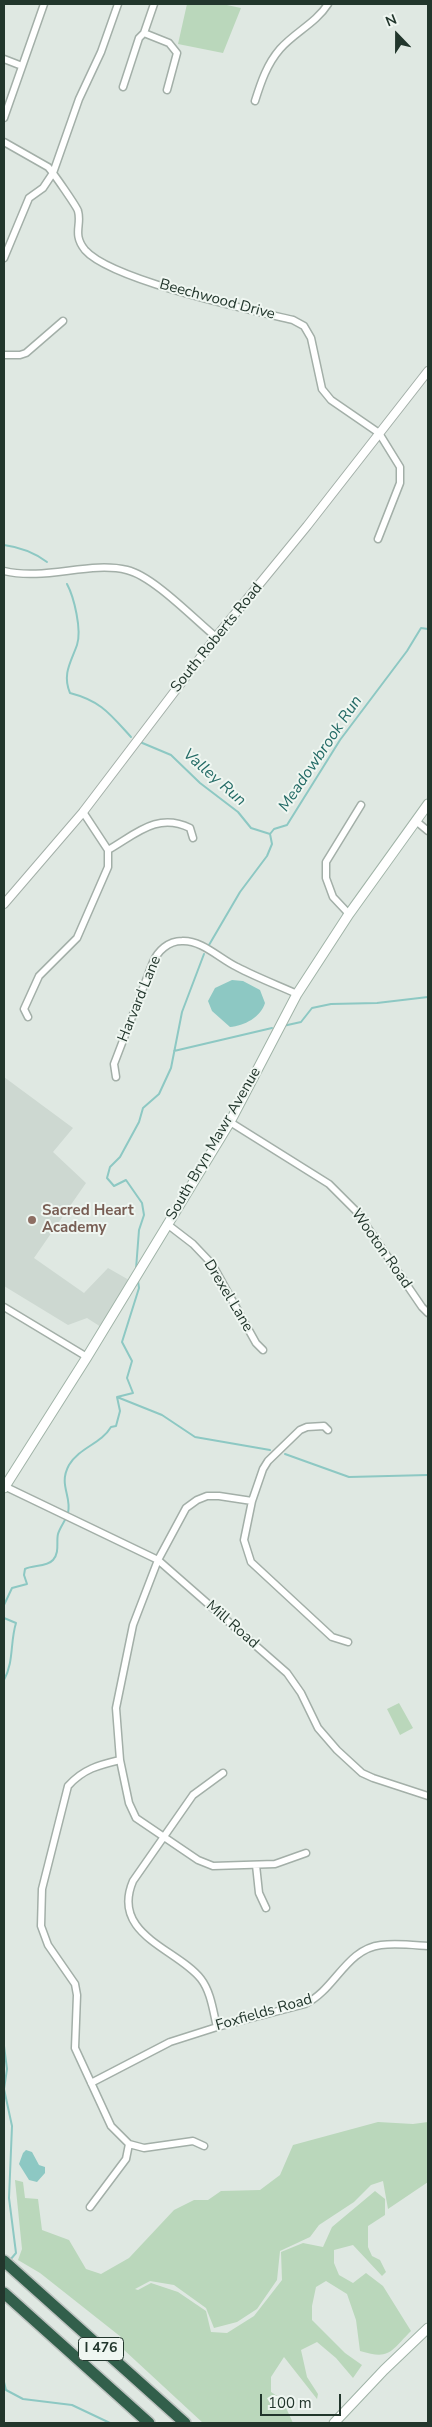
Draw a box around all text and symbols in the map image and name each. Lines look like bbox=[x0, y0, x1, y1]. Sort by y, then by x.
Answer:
north arrow bbox=[372, 10, 422, 60]
text: N bbox=[383, 10, 400, 31]
street label: Beechwood Drive bbox=[157, 276, 277, 324]
street label: South Roberts Road bbox=[167, 580, 267, 696]
water label: Meadowbrook Run bbox=[275, 692, 367, 816]
water label: Valley Run bbox=[178, 745, 250, 811]
street label: Harvard Lane bbox=[115, 953, 165, 1045]
street label: South Bryn Mawr Avenue bbox=[163, 1064, 265, 1224]
place label: Sacred Heart Academy bbox=[42, 1202, 134, 1237]
street label: Wooton Road bbox=[347, 1206, 415, 1292]
marker: Sacred Heart Academy bbox=[26, 1214, 38, 1226]
street label: Drexel Lane bbox=[199, 1257, 257, 1335]
street label: Mill Road bbox=[202, 1597, 262, 1653]
street label: Foxfields Road bbox=[214, 1991, 314, 2035]
road number: I 476 bbox=[78, 2338, 124, 2360]
scale bar bbox=[262, 2384, 343, 2416]
text: 100 m bbox=[268, 2393, 312, 2413]

